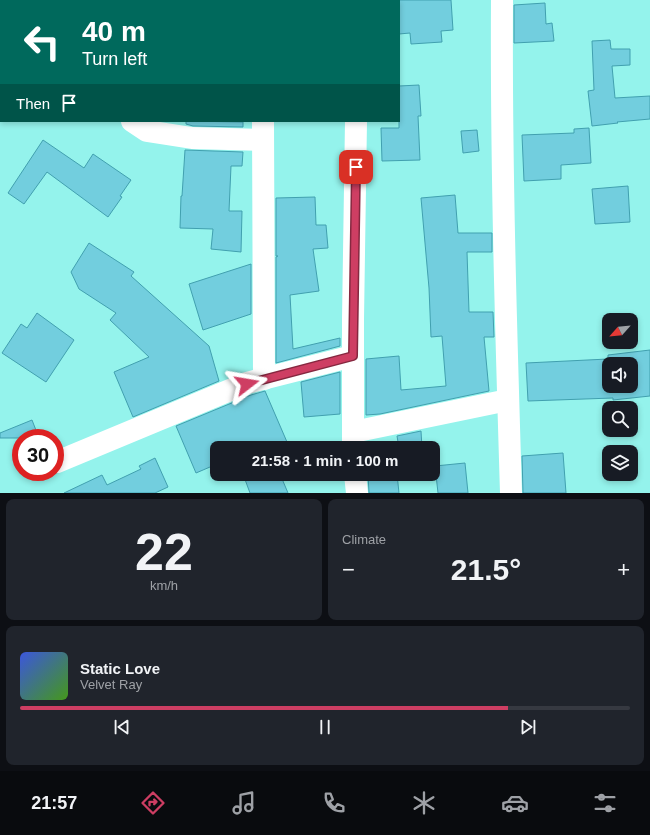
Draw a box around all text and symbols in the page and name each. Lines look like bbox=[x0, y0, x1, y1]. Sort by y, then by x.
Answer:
icon: left bbox=[16, 16, 68, 68]
text: 40 m bbox=[82, 16, 146, 47]
text: Turn left bbox=[82, 49, 147, 69]
icon: arrive bbox=[58, 92, 80, 114]
text: Then bbox=[16, 95, 50, 112]
pin bbox=[339, 150, 373, 184]
icon: arrive bbox=[345, 156, 367, 178]
north arrow bbox=[602, 313, 638, 349]
map controls bbox=[602, 313, 638, 481]
button: sound bbox=[602, 357, 638, 393]
position arrow bbox=[226, 363, 268, 405]
button: search bbox=[602, 401, 638, 437]
speed limit sign: 30 bbox=[12, 429, 64, 481]
button: layers bbox=[602, 445, 638, 481]
text: 21:58 · 1 min · 100 m bbox=[252, 452, 398, 469]
text: 22 bbox=[135, 523, 193, 581]
text: Climate bbox=[342, 532, 386, 547]
text: 21.5° bbox=[451, 553, 521, 586]
text: − bbox=[342, 557, 355, 582]
text: + bbox=[617, 557, 630, 582]
text: km/h bbox=[150, 578, 178, 593]
text: Static Love bbox=[80, 660, 160, 677]
text: Velvet Ray bbox=[80, 677, 142, 692]
icon: previous bbox=[111, 716, 133, 738]
icon: pause bbox=[314, 716, 336, 738]
icon: next bbox=[517, 716, 539, 738]
icon: directions bbox=[139, 789, 167, 817]
icon: music bbox=[230, 789, 258, 817]
icon: phone bbox=[320, 789, 348, 817]
icon: climate bbox=[410, 789, 438, 817]
icon: car bbox=[501, 789, 529, 817]
icon: filters bbox=[591, 789, 619, 817]
text: 21:57 bbox=[31, 793, 77, 813]

